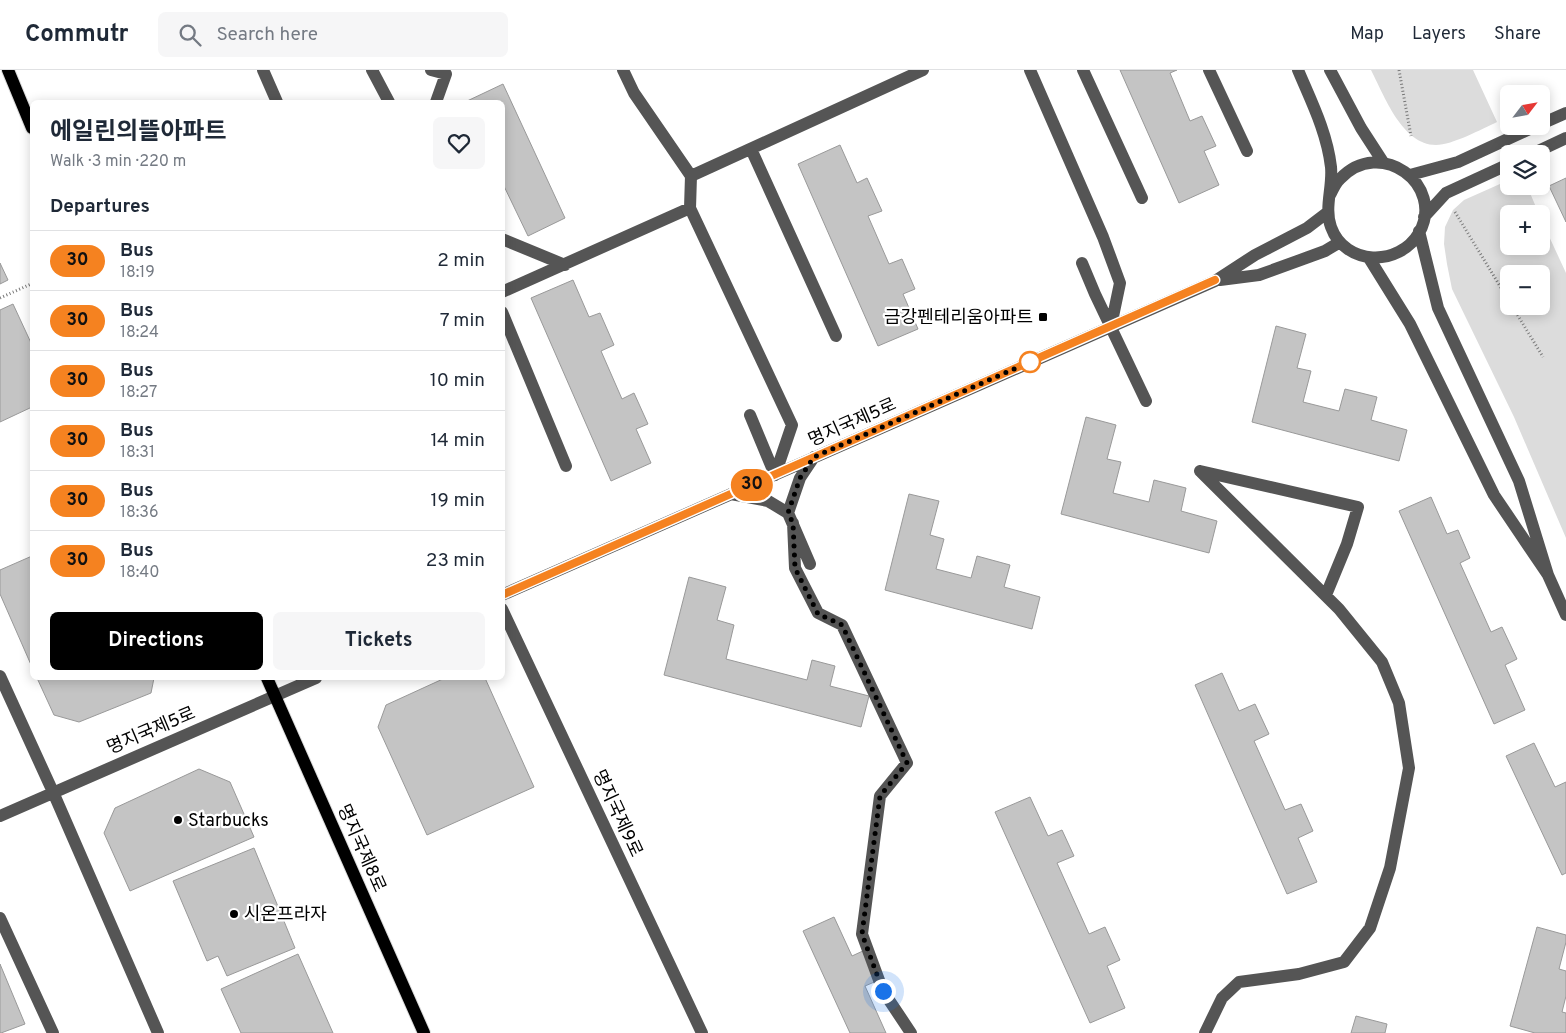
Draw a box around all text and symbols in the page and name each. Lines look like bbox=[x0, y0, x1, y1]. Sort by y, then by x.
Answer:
search box bbox=[158, 12, 508, 57]
text: Commutr bbox=[25, 20, 128, 50]
icon: search bbox=[176, 21, 204, 49]
text: Search here bbox=[216, 23, 318, 47]
text: Map bbox=[1350, 23, 1384, 46]
text: Layers bbox=[1412, 23, 1466, 46]
text: Share bbox=[1494, 23, 1541, 46]
north arrow bbox=[1500, 85, 1550, 135]
map controls bbox=[1500, 85, 1550, 315]
button: heart bbox=[433, 117, 485, 169]
text: 에일린의뜰아파트 bbox=[50, 118, 227, 148]
button: layers bbox=[1500, 145, 1550, 195]
text: Walk · 3 min · 220 m bbox=[50, 152, 186, 172]
text: Departures bbox=[50, 195, 150, 219]
button: + bbox=[1500, 205, 1550, 255]
text: Bus bbox=[120, 239, 154, 263]
text: 30 bbox=[66, 249, 89, 272]
text: 2 min bbox=[437, 249, 485, 273]
text: 18:19 bbox=[120, 263, 155, 283]
button: − bbox=[1500, 265, 1550, 315]
text: Bus bbox=[120, 299, 154, 323]
place label: 금강펜테리움아파트 bbox=[884, 307, 1033, 330]
text: 30 bbox=[66, 309, 89, 332]
text: 7 min bbox=[440, 309, 485, 333]
marker: 금강펜테리움아파트 bbox=[1037, 311, 1049, 323]
text: 18:24 bbox=[120, 323, 159, 343]
unlabelled marker bbox=[1019, 351, 1041, 373]
text: Bus bbox=[120, 359, 154, 383]
text: 30 bbox=[66, 369, 89, 392]
text: 10 min bbox=[430, 369, 485, 393]
text: 18:27 bbox=[120, 383, 157, 403]
street label: 명지국제5로 bbox=[805, 394, 900, 453]
text: Bus bbox=[120, 419, 154, 443]
text: 30 bbox=[66, 429, 89, 452]
text: 14 min bbox=[430, 429, 485, 453]
text: 18:31 bbox=[120, 443, 155, 463]
line badge: 30 bbox=[730, 469, 774, 501]
text: 30 bbox=[741, 473, 763, 496]
text: Bus bbox=[120, 479, 154, 503]
text: 30 bbox=[66, 489, 89, 512]
text: 19 min bbox=[430, 489, 485, 513]
text: 18:36 bbox=[120, 503, 159, 523]
text: Bus bbox=[120, 539, 154, 563]
text: 30 bbox=[66, 549, 89, 572]
text: 23 min bbox=[426, 549, 485, 573]
text: 18:40 bbox=[120, 563, 160, 583]
button: Directions bbox=[50, 612, 263, 670]
button: Tickets bbox=[273, 612, 485, 670]
street label: 명지국제5로 bbox=[104, 702, 199, 760]
street label: 명지국제9로 bbox=[586, 766, 647, 861]
street label: 명지국제8로 bbox=[331, 801, 390, 896]
place label: Starbucks bbox=[188, 810, 269, 833]
marker: Starbucks bbox=[172, 814, 184, 826]
place label: 시온프라자 bbox=[244, 904, 327, 927]
marker: 시온프라자 bbox=[228, 908, 240, 920]
your location bbox=[871, 979, 896, 1004]

